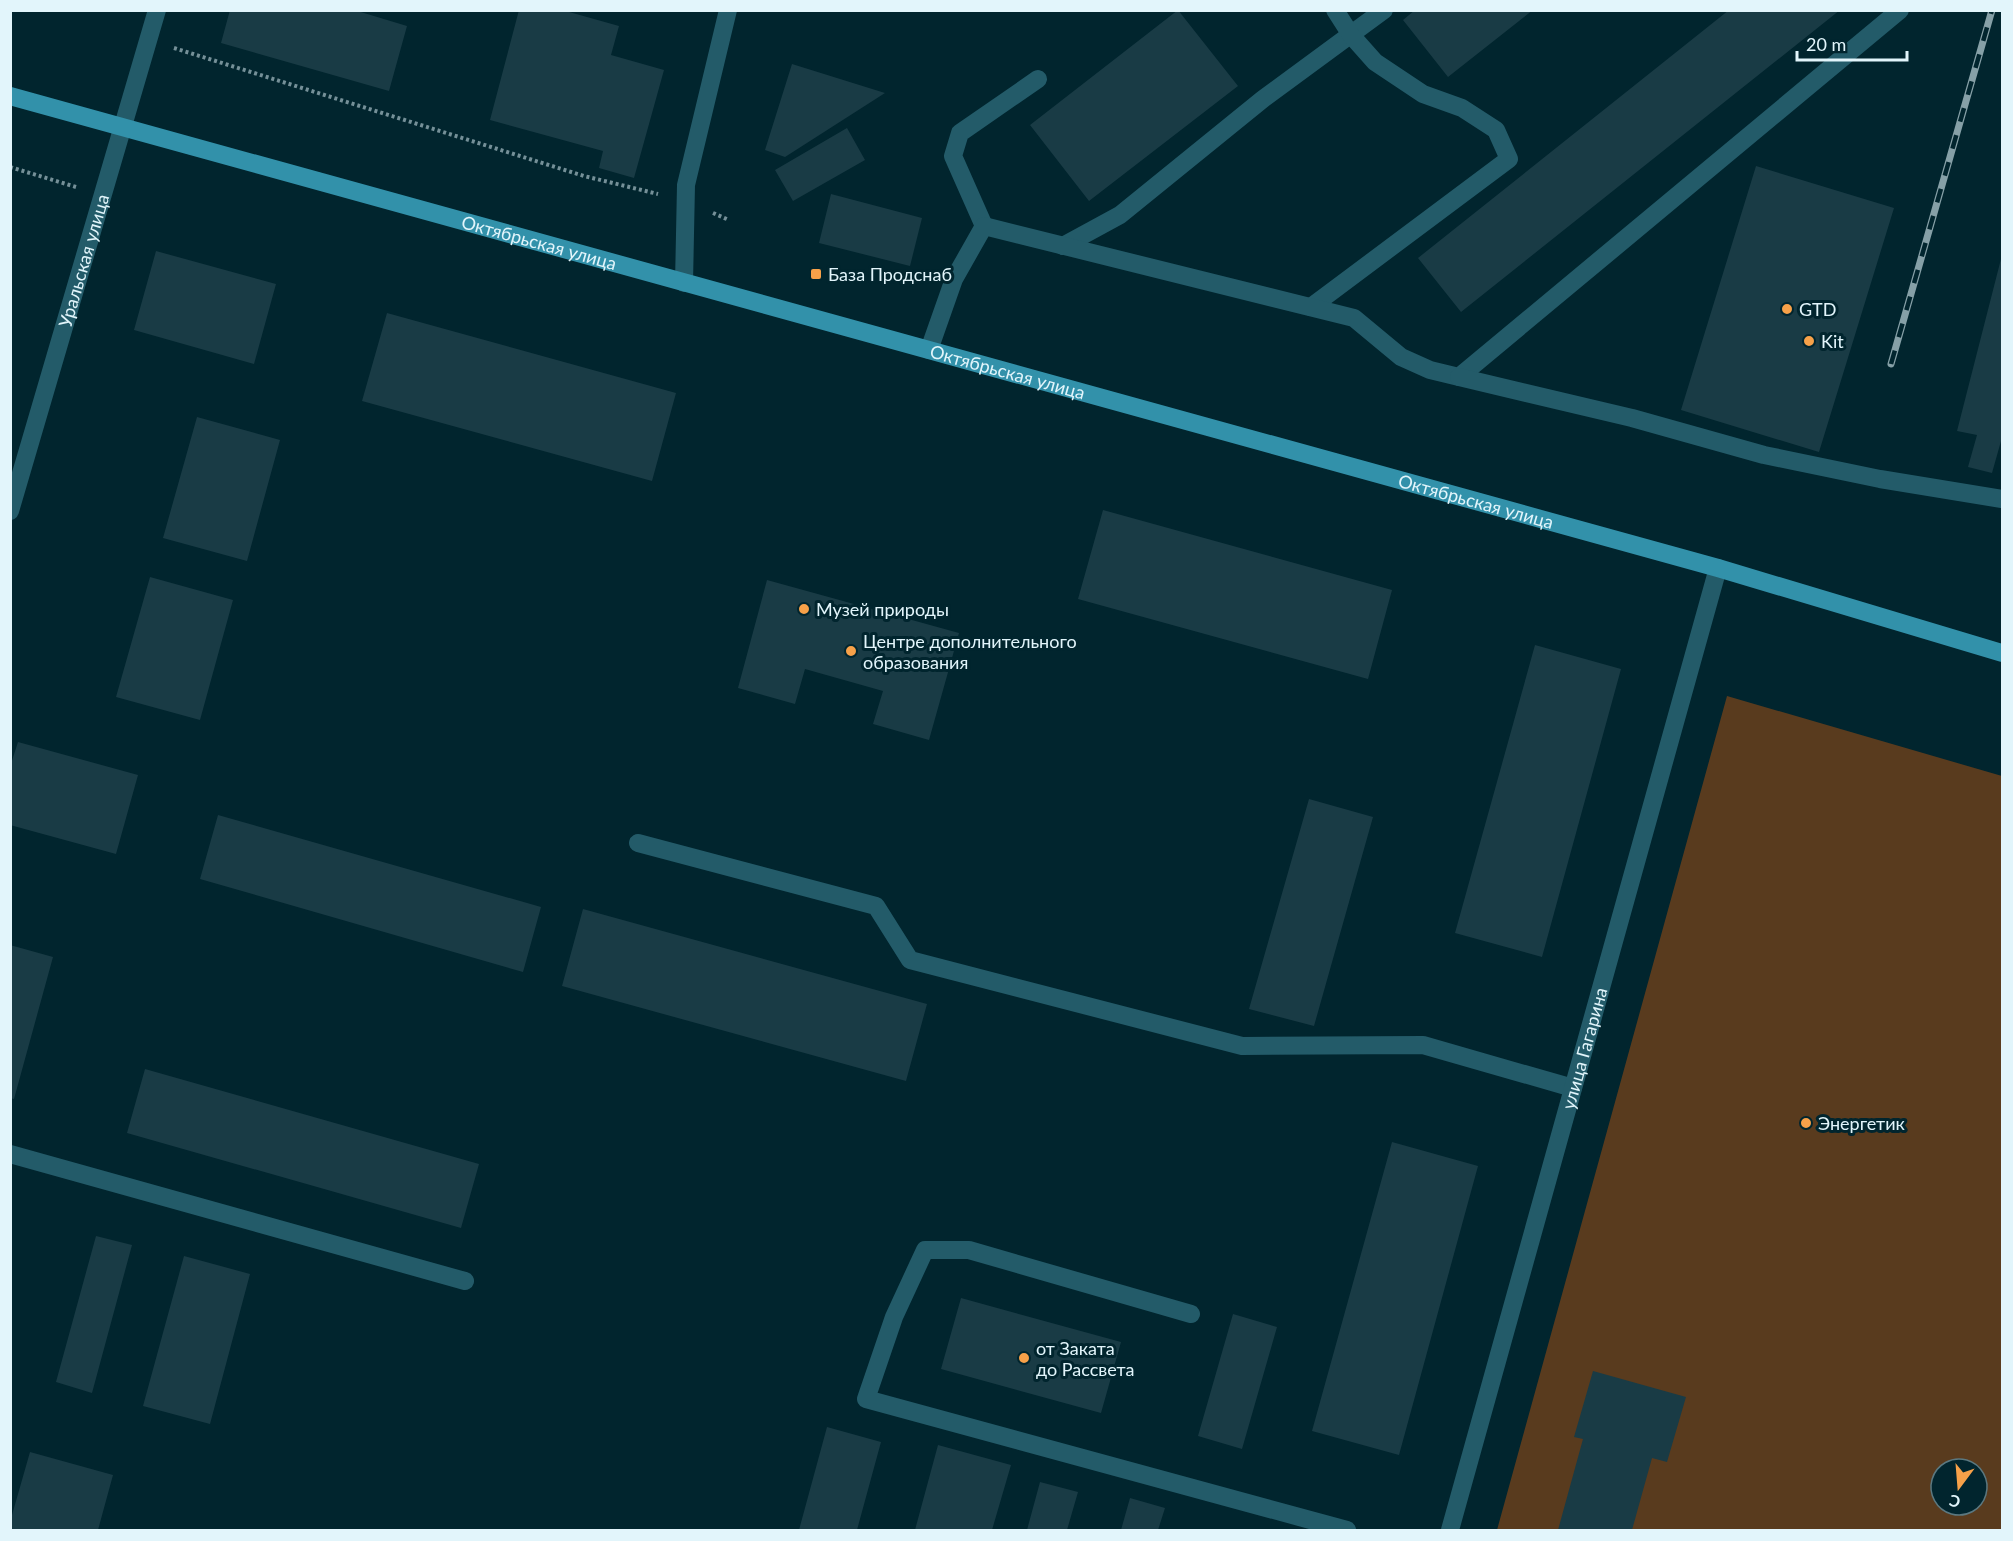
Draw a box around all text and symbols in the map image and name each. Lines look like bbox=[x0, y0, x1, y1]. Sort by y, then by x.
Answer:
scale bar bbox=[1797, 24, 1906, 62]
text: 20 m bbox=[1806, 33, 1846, 55]
street label: Уральская улица bbox=[54, 191, 113, 330]
street label: Октябрьская улица bbox=[459, 210, 619, 274]
place label: База Продснаб bbox=[828, 263, 952, 285]
marker: База Продснаб bbox=[809, 267, 823, 281]
place label: GTD bbox=[1799, 298, 1836, 320]
marker: GTD bbox=[1780, 302, 1794, 316]
place label: Kit bbox=[1821, 330, 1844, 352]
marker: Kit bbox=[1802, 334, 1816, 348]
street label: Октябрьская улица bbox=[928, 340, 1088, 404]
street label: Октябрьская улица bbox=[1396, 469, 1556, 533]
place label: Музей природы bbox=[816, 598, 949, 620]
marker: Музей природы bbox=[797, 602, 811, 616]
place label: Центре дополнительного образования bbox=[863, 630, 1077, 673]
marker: Центре дополнительного образования bbox=[844, 644, 858, 658]
street label: улица Гагарина bbox=[1557, 985, 1612, 1112]
place label: Энергетик bbox=[1818, 1112, 1906, 1134]
marker: Энергетик bbox=[1799, 1116, 1813, 1130]
place label: от Заката до Рассвета bbox=[1036, 1337, 1135, 1380]
marker: от Заката до Рассвета bbox=[1017, 1351, 1031, 1365]
north arrow bbox=[1929, 1457, 1989, 1517]
text: С bbox=[1947, 1491, 1962, 1512]

